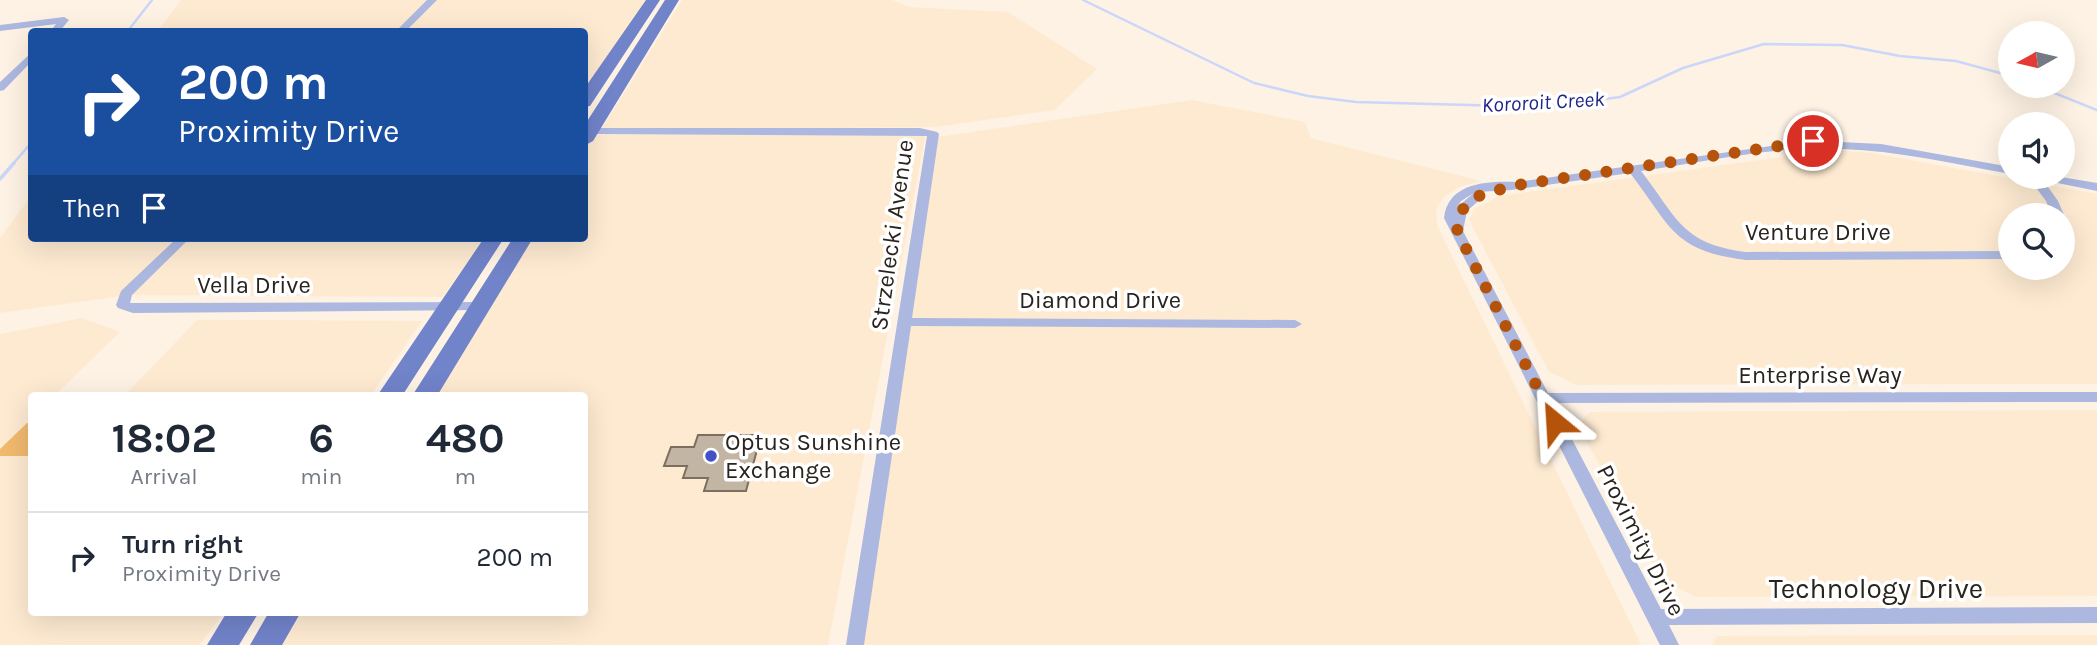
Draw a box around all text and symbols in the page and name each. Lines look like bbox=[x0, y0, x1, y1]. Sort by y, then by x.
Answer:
north arrow bbox=[1998, 21, 2076, 98]
map controls bbox=[1998, 21, 2075, 280]
text: 200 m bbox=[178, 54, 329, 111]
icon: right bbox=[63, 56, 154, 147]
water label: Kororoit Creek bbox=[1481, 87, 1605, 117]
pin bbox=[1783, 111, 1843, 171]
button: sound bbox=[1998, 112, 2075, 189]
text: Proximity Drive bbox=[178, 113, 399, 150]
icon: arrive bbox=[1794, 122, 1832, 160]
street label: Strzelecki Avenue bbox=[865, 138, 919, 332]
icon: arrive bbox=[135, 189, 173, 227]
text: Then bbox=[63, 193, 121, 224]
button: search bbox=[1998, 203, 2075, 280]
street label: Venture Drive bbox=[1745, 218, 1891, 246]
street label: Vella Drive bbox=[197, 271, 311, 299]
street label: Diamond Drive bbox=[1019, 286, 1181, 314]
street label: Enterprise Way bbox=[1738, 361, 1902, 389]
position arrow bbox=[1518, 385, 1592, 459]
text: 18:02 bbox=[111, 413, 217, 463]
text: 6 bbox=[309, 413, 334, 463]
text: 480 bbox=[426, 413, 505, 463]
place label: Optus Sunshine Exchange bbox=[725, 428, 901, 484]
marker: Optus Sunshine Exchange bbox=[703, 448, 719, 464]
street label: Proximity Drive bbox=[1591, 460, 1691, 620]
text: Arrival bbox=[130, 463, 198, 490]
text: min bbox=[300, 463, 342, 490]
text: m bbox=[454, 463, 476, 490]
text: Turn right bbox=[122, 529, 243, 560]
icon: right bbox=[63, 539, 101, 577]
text: 200 m bbox=[477, 542, 553, 573]
text: Proximity Drive bbox=[122, 560, 281, 587]
street label: Technology Drive bbox=[1769, 572, 1983, 605]

